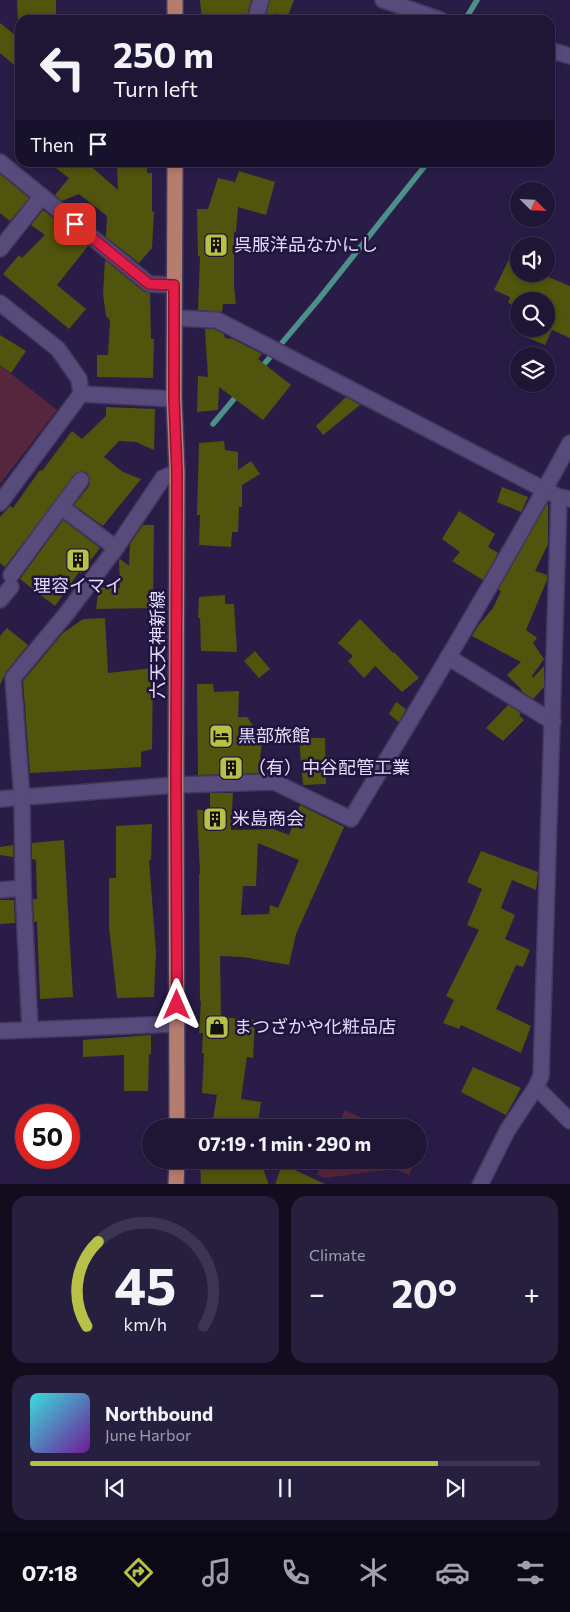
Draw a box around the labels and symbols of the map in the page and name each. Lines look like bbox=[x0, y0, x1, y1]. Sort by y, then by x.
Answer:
north arrow bbox=[510, 182, 555, 228]
pin bbox=[54, 203, 96, 245]
building icon: 呉服洋品なかにし bbox=[203, 232, 229, 258]
place label: 呉服洋品なかにし bbox=[234, 233, 378, 255]
building icon: 理容イマイ bbox=[65, 547, 91, 573]
place label: 理容イマイ bbox=[33, 574, 123, 596]
street label: 六天天神新線 bbox=[146, 591, 168, 699]
hotel icon: 黒部旅館 bbox=[208, 723, 234, 749]
place label: 黒部旅館 bbox=[238, 724, 310, 746]
building icon: （有）中谷配管工業 bbox=[218, 755, 244, 781]
place label: （有）中谷配管工業 bbox=[248, 756, 410, 778]
building icon: 米島商会 bbox=[202, 806, 228, 832]
place label: 米島商会 bbox=[232, 807, 304, 829]
position arrow bbox=[150, 978, 202, 1030]
shop icon: まつざかや化粧品店 bbox=[204, 1014, 230, 1040]
place label: まつざかや化粧品店 bbox=[234, 1015, 396, 1037]
speed limit sign: 50 bbox=[15, 1104, 80, 1169]

